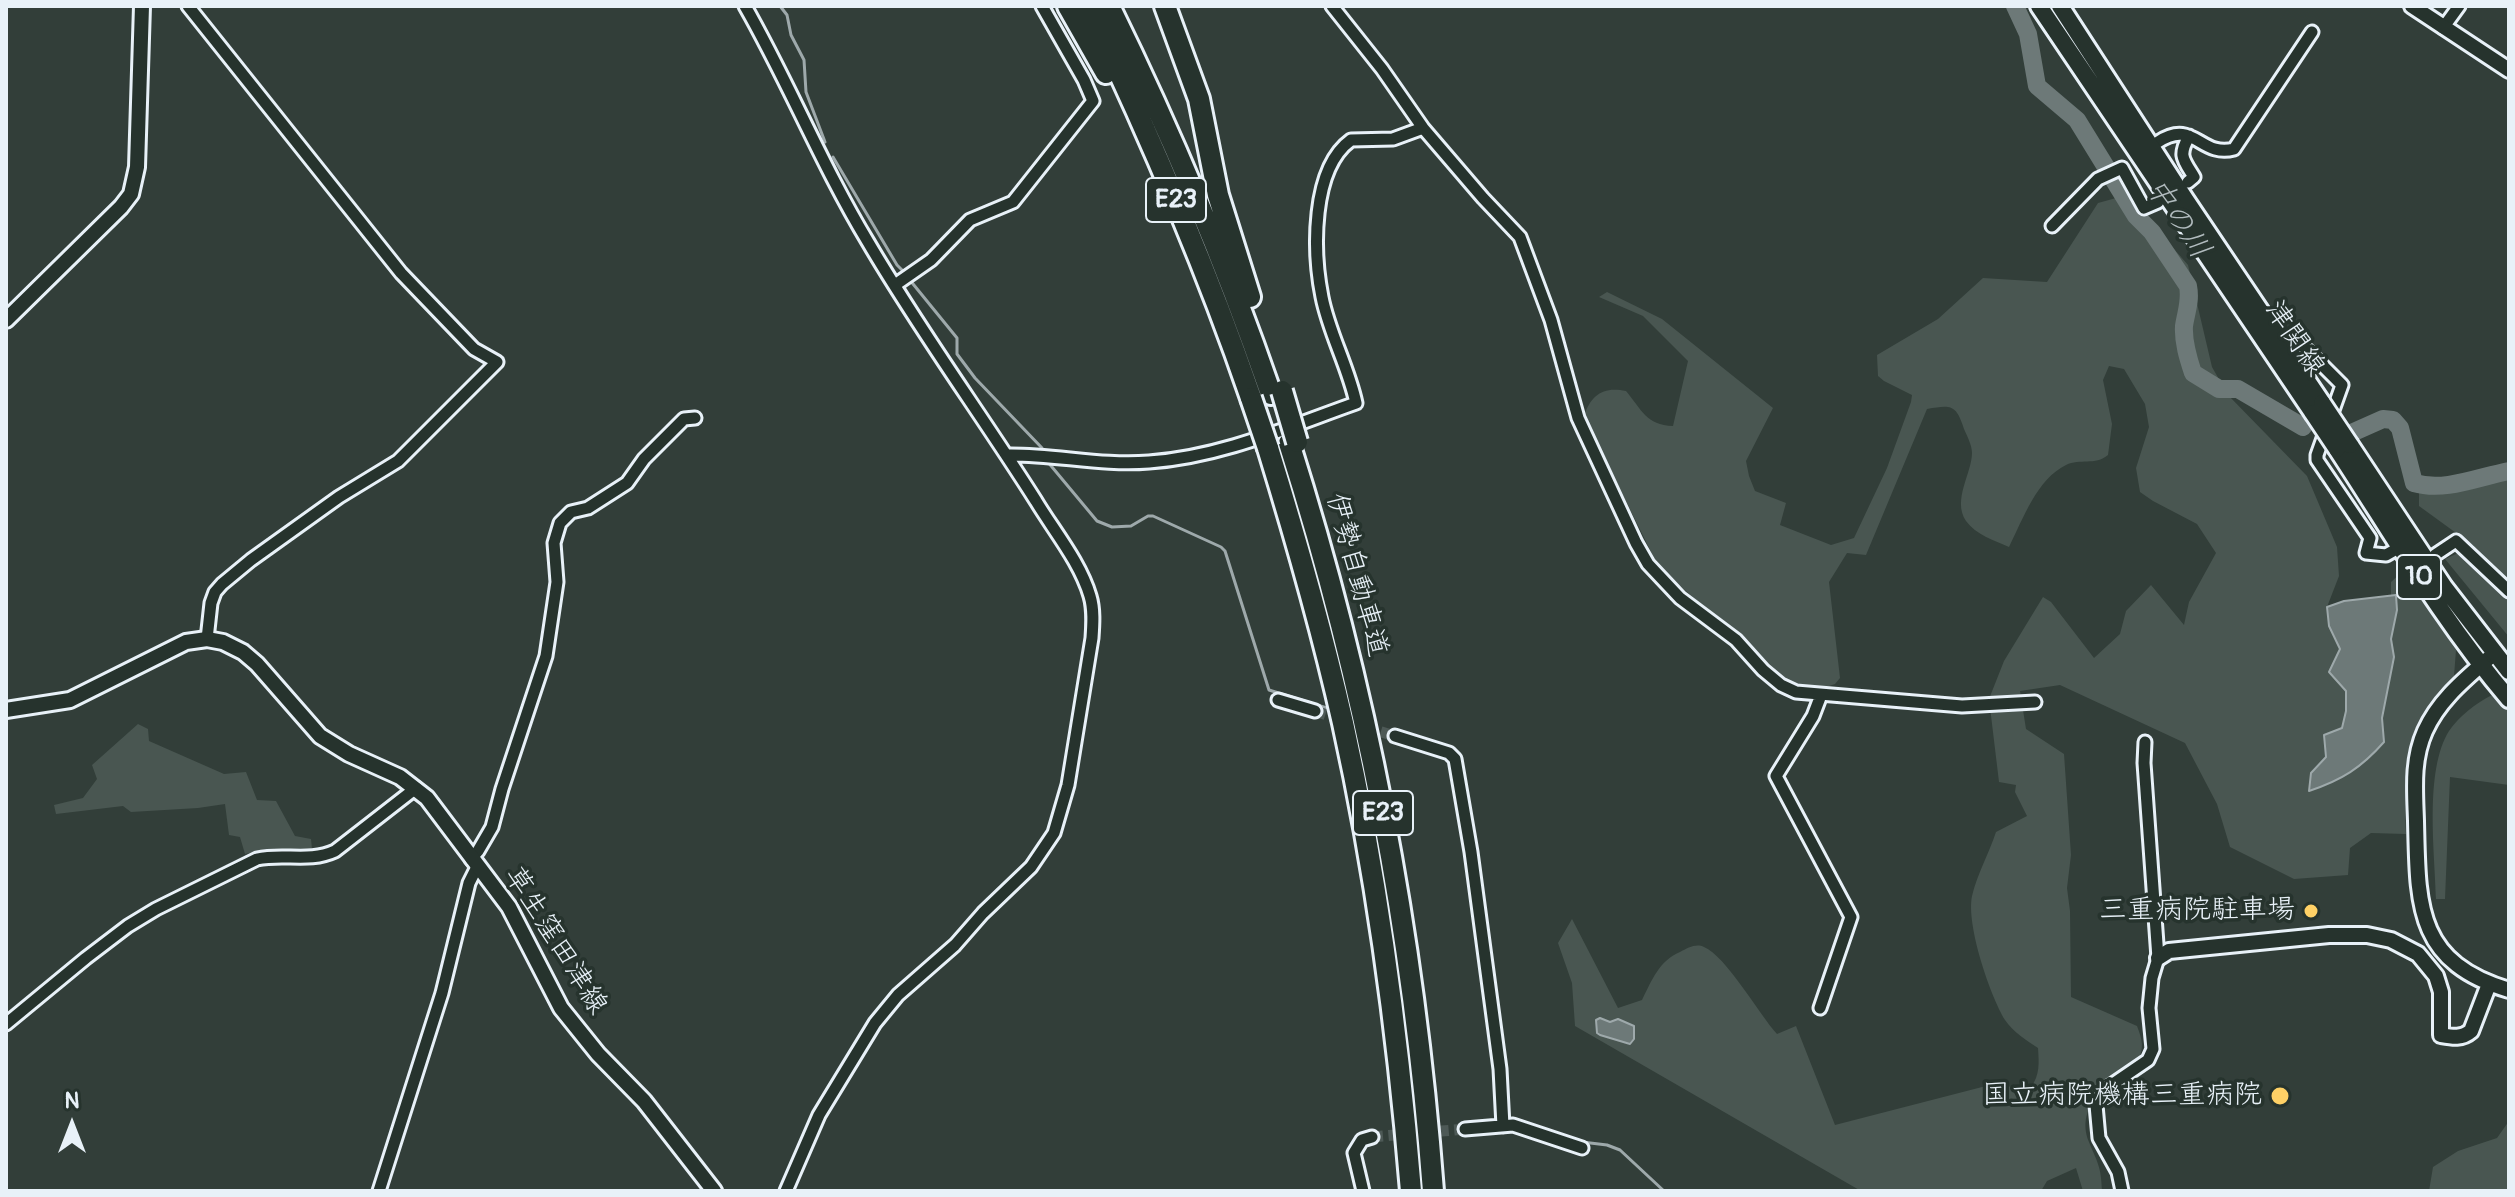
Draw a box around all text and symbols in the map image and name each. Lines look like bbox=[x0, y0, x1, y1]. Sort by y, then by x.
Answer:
water label: 中の川 bbox=[2137, 172, 2217, 266]
road number: E23 bbox=[1146, 178, 1206, 222]
street label: 津関線 bbox=[2257, 295, 2331, 383]
street label: 伊勢自動車道 bbox=[1318, 490, 1394, 660]
road number: 10 bbox=[2397, 555, 2441, 599]
road number: E23 bbox=[1353, 791, 1413, 835]
street label: 草生窪田津線 bbox=[496, 861, 614, 1021]
place label: 三重病院駐車場 bbox=[2099, 894, 2295, 928]
marker: 三重病院駐車場 bbox=[2302, 902, 2320, 920]
place label: 国立病院機構三重病院 bbox=[1982, 1079, 2262, 1113]
north arrow bbox=[32, 1085, 112, 1165]
marker: 国立病院機構三重病院 bbox=[2269, 1085, 2291, 1107]
text: N bbox=[65, 1087, 79, 1115]

